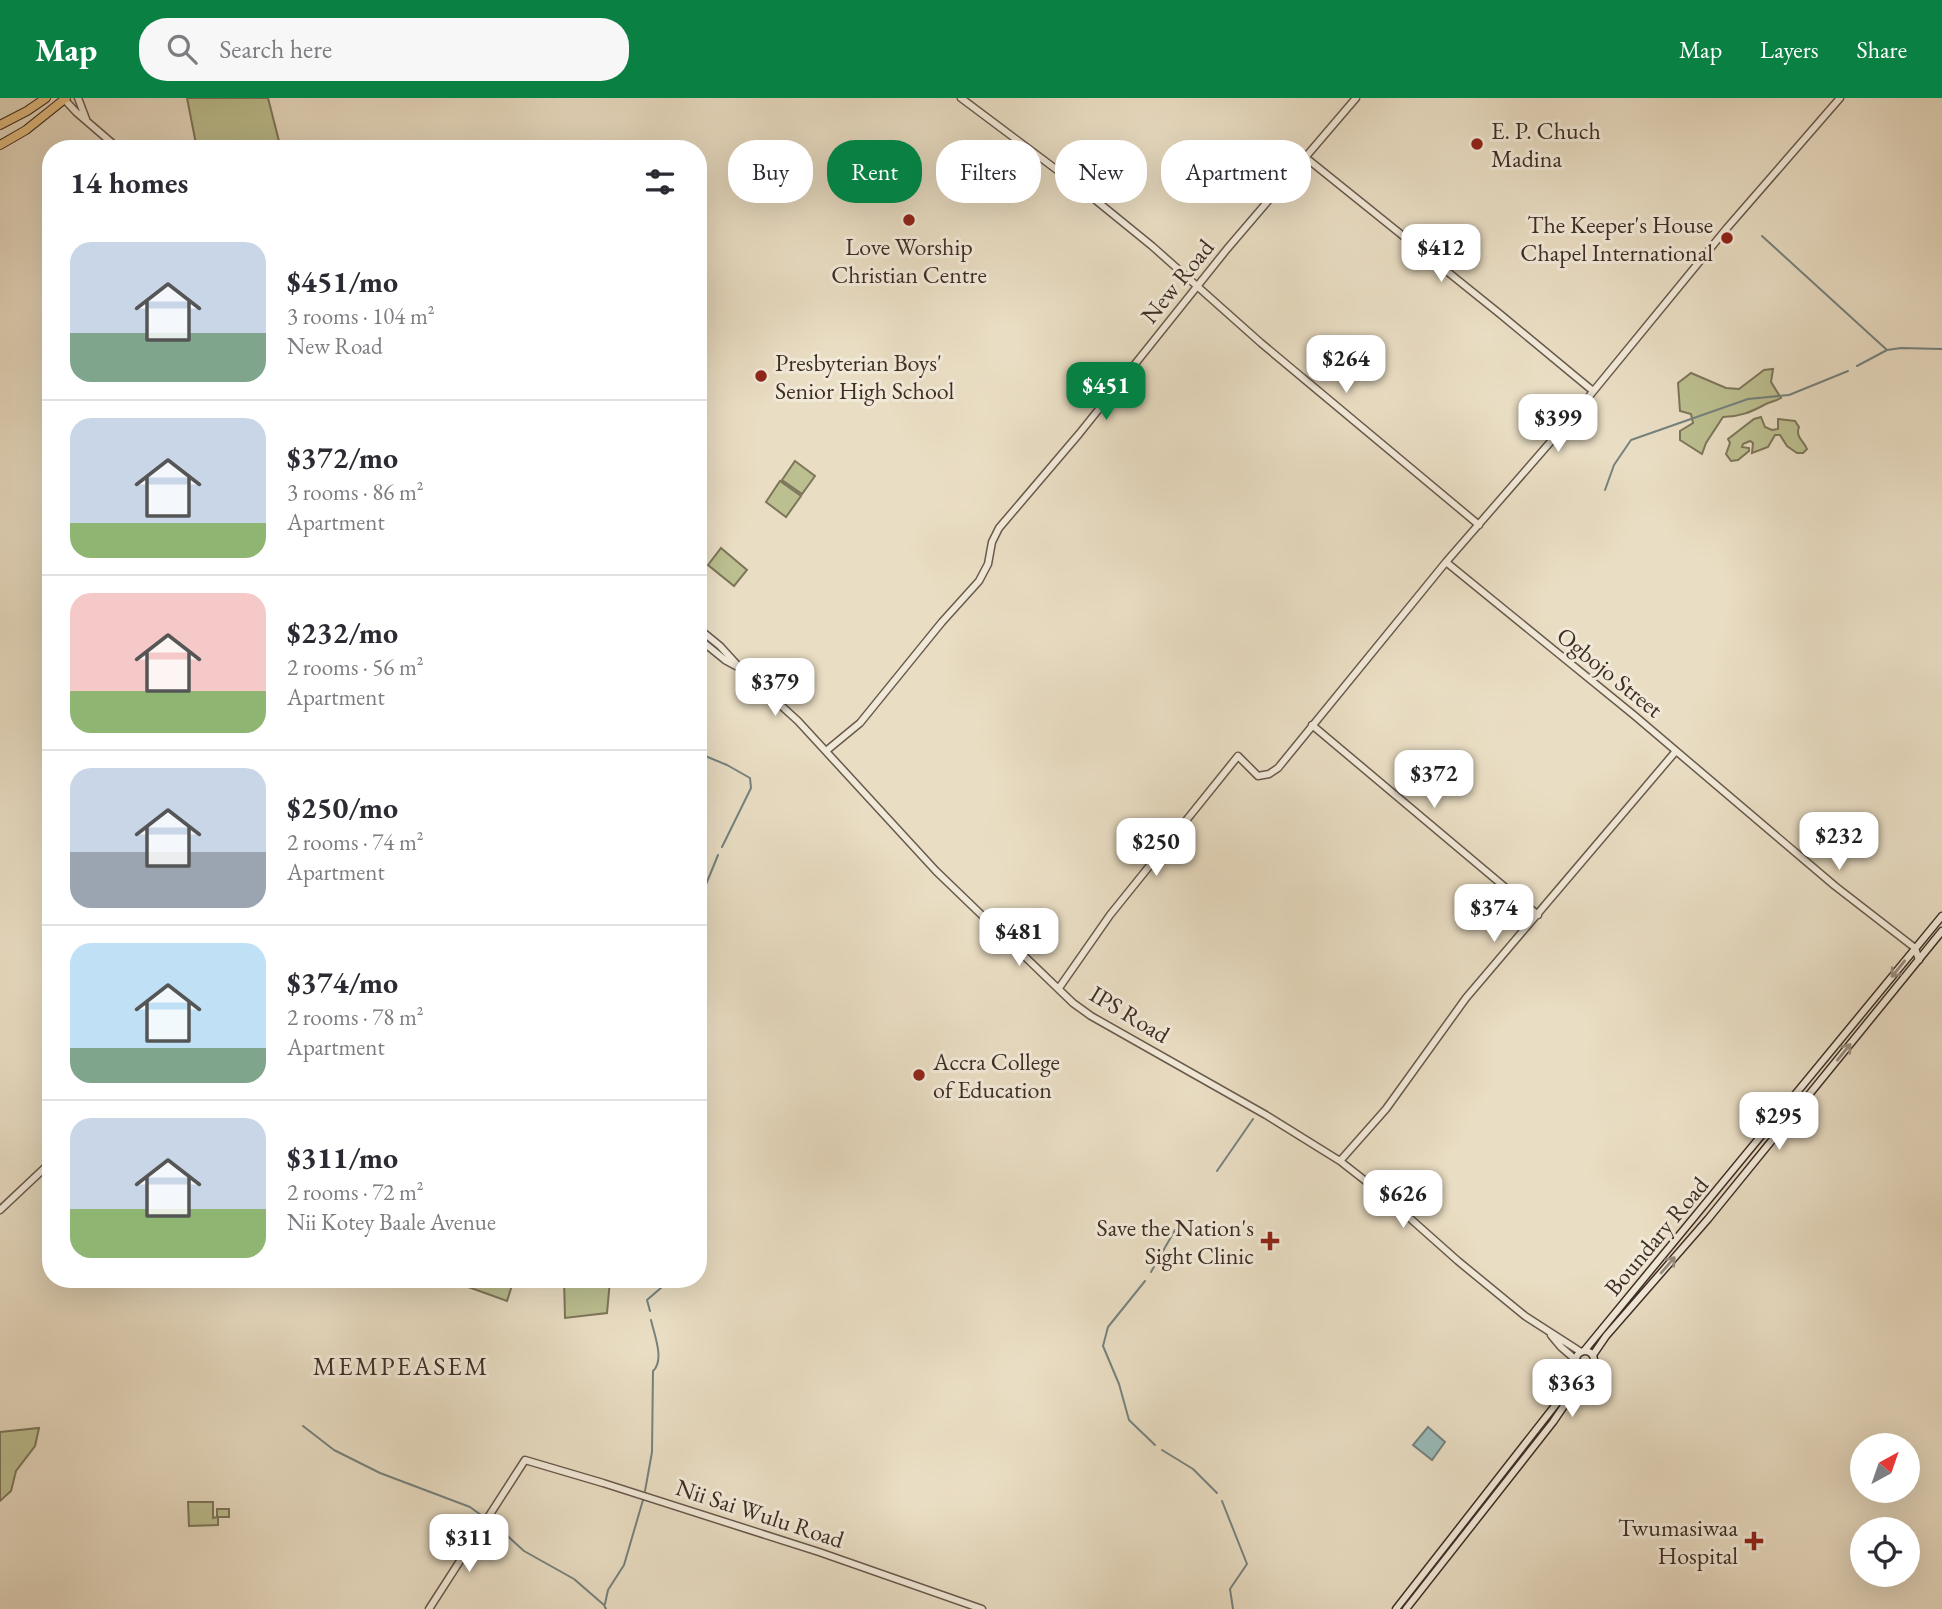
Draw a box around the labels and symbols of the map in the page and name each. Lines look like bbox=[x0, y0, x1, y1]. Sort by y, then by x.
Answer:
place label: E. P. Chuch Madina bbox=[1491, 115, 1601, 174]
marker: E. P. Chuch Madina bbox=[1469, 136, 1485, 152]
place label: The Keeper's House Chapel International bbox=[1520, 209, 1713, 268]
marker: Love Worship Christian Centre bbox=[901, 212, 917, 228]
pin: $412 bbox=[1400, 225, 1482, 284]
marker: The Keeper's House Chapel International bbox=[1719, 230, 1735, 246]
place label: Love Worship Christian Centre bbox=[831, 231, 987, 290]
street label: New Road bbox=[1134, 232, 1221, 330]
pin: $264 bbox=[1305, 336, 1387, 395]
place label: Presbyterian Boys' Senior High School bbox=[775, 347, 954, 406]
pin: $451 bbox=[1065, 362, 1147, 422]
marker: Presbyterian Boys' Senior High School bbox=[753, 368, 769, 384]
pin: $399 bbox=[1517, 394, 1599, 454]
street label: Ogbojo Street bbox=[1551, 620, 1670, 725]
pin: $379 bbox=[734, 658, 816, 718]
pin: $372 bbox=[1393, 750, 1475, 810]
pin: $232 bbox=[1798, 812, 1880, 872]
pin: $250 bbox=[1115, 818, 1197, 878]
pin: $374 bbox=[1453, 884, 1535, 944]
pin: $481 bbox=[978, 908, 1060, 968]
one-way arrow bbox=[1891, 959, 1906, 977]
street label: IPS Road bbox=[1084, 978, 1176, 1050]
one-way arrow bbox=[1836, 1043, 1852, 1061]
place label: Accra College of Education bbox=[932, 1046, 1060, 1105]
marker: Accra College of Education bbox=[911, 1067, 927, 1083]
pin: $295 bbox=[1738, 1093, 1820, 1152]
street label: Boundary Road bbox=[1597, 1169, 1716, 1302]
pin: $626 bbox=[1362, 1170, 1444, 1230]
place label: Save the Nation's Sight Clinic bbox=[1097, 1212, 1254, 1271]
marker: Save the Nation's Sight Clinic bbox=[1260, 1231, 1280, 1251]
one-way arrow bbox=[1660, 1256, 1676, 1274]
district label: MEMPEASEM bbox=[313, 1349, 489, 1383]
pin: $363 bbox=[1531, 1360, 1613, 1419]
north arrow bbox=[1850, 1433, 1920, 1503]
street label: Nii Sai Wulu Road bbox=[672, 1471, 849, 1555]
place label: Twumasiwaa Hospital bbox=[1618, 1512, 1738, 1571]
pin: $311 bbox=[428, 1514, 510, 1574]
marker: Twumasiwaa Hospital bbox=[1744, 1531, 1764, 1551]

